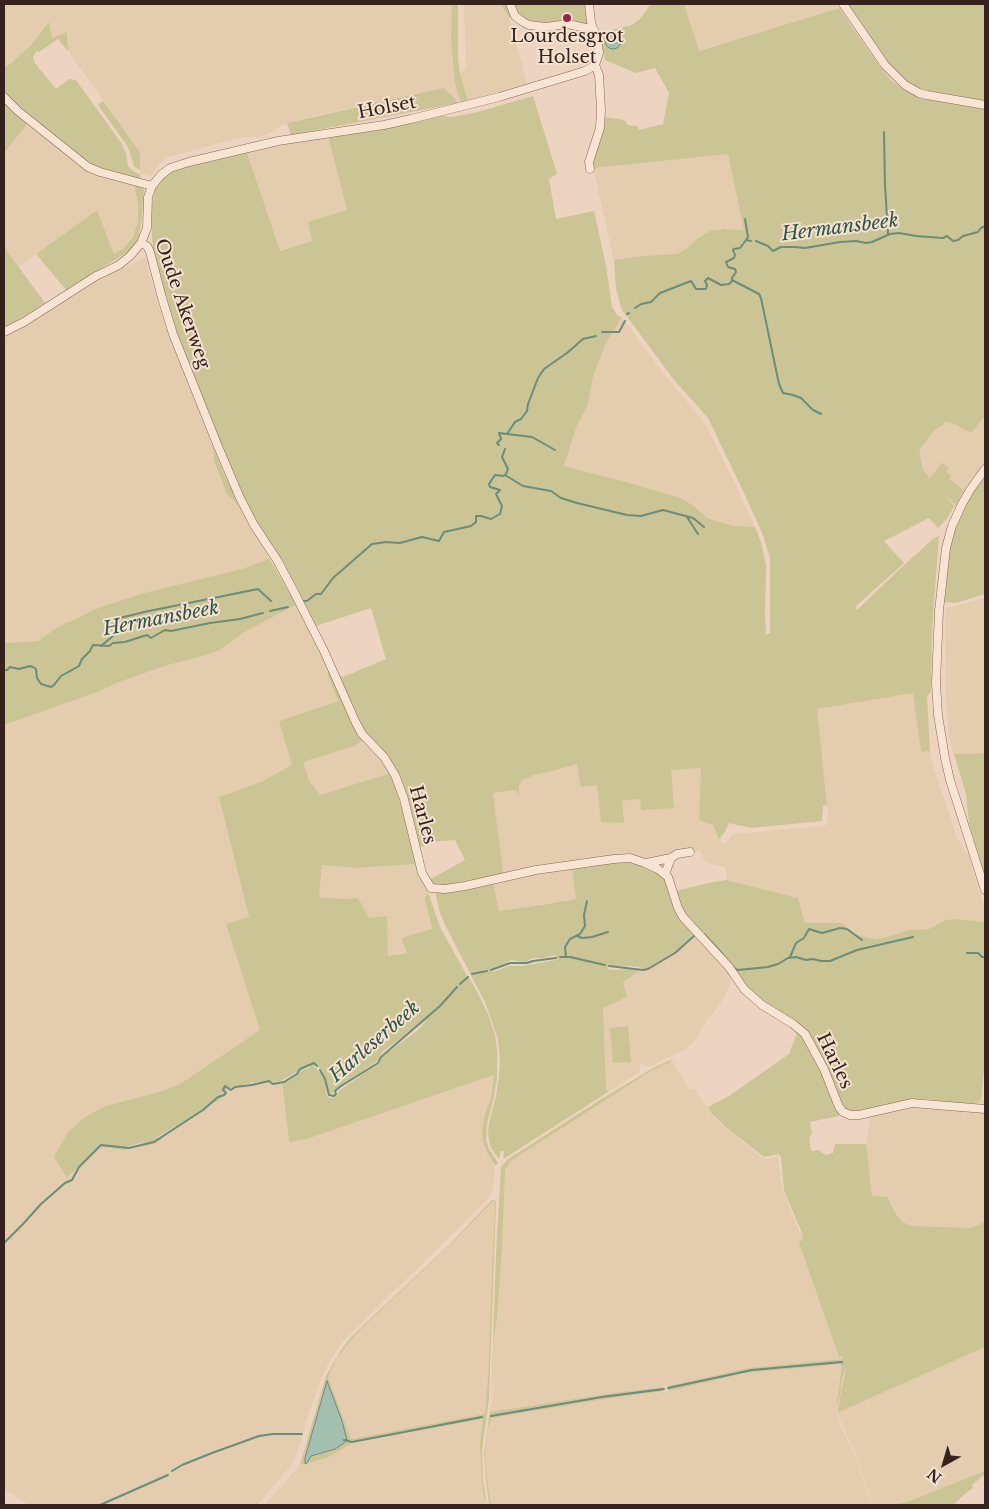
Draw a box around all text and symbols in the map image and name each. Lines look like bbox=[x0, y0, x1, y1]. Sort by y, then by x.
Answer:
marker: Lourdesgrot Holset bbox=[561, 12, 573, 24]
place label: Lourdesgrot Holset bbox=[510, 26, 624, 68]
street label: Holset bbox=[356, 92, 418, 124]
water label: Hermansbeek bbox=[780, 210, 900, 246]
street label: Oude Akerweg bbox=[150, 236, 214, 372]
water label: Hermansbeek bbox=[101, 597, 221, 641]
street label: Harles bbox=[404, 783, 440, 847]
water label: Harleserbeek bbox=[325, 996, 425, 1088]
street label: Harles bbox=[811, 1030, 857, 1092]
north arrow bbox=[919, 1439, 969, 1489]
text: N bbox=[924, 1465, 945, 1487]

